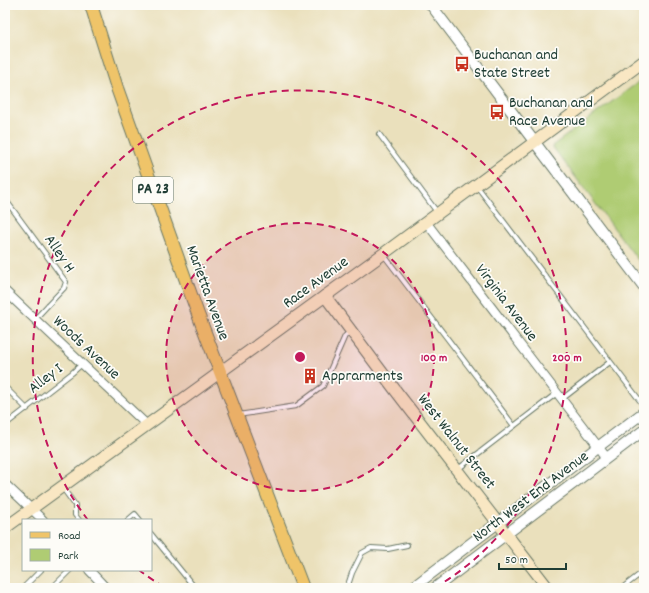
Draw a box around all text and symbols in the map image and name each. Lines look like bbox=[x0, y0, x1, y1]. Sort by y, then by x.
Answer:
place label: Buchanan and State Street bbox=[474, 44, 558, 85]
bus stop icon: Buchanan and State Street bbox=[453, 55, 471, 73]
place label: Buchanan and Race Avenue bbox=[509, 92, 593, 133]
bus stop icon: Buchanan and Race Avenue bbox=[488, 103, 506, 121]
road number: PA 23 bbox=[133, 177, 173, 203]
street label: Alley H bbox=[38, 230, 80, 278]
street label: Marietta Avenue bbox=[179, 242, 235, 344]
street label: Race Avenue bbox=[278, 251, 354, 315]
street label: Virginia Avenue bbox=[469, 259, 543, 347]
street label: Woods Avenue bbox=[47, 311, 125, 385]
centre of rings bbox=[293, 350, 307, 364]
text: 100 m bbox=[421, 350, 447, 367]
text: 200 m bbox=[552, 350, 582, 367]
street label: Alley I bbox=[24, 358, 68, 400]
place label: Apprarments bbox=[322, 365, 403, 388]
building icon: Apprarments bbox=[301, 367, 319, 385]
street label: West Walnut Street bbox=[411, 389, 501, 495]
street label: North West End Avenue bbox=[468, 446, 594, 548]
legend bbox=[22, 519, 152, 571]
text: Road bbox=[58, 528, 80, 545]
scale bar bbox=[499, 545, 566, 571]
text: Park bbox=[58, 548, 79, 565]
text: 50 m bbox=[505, 552, 528, 569]

